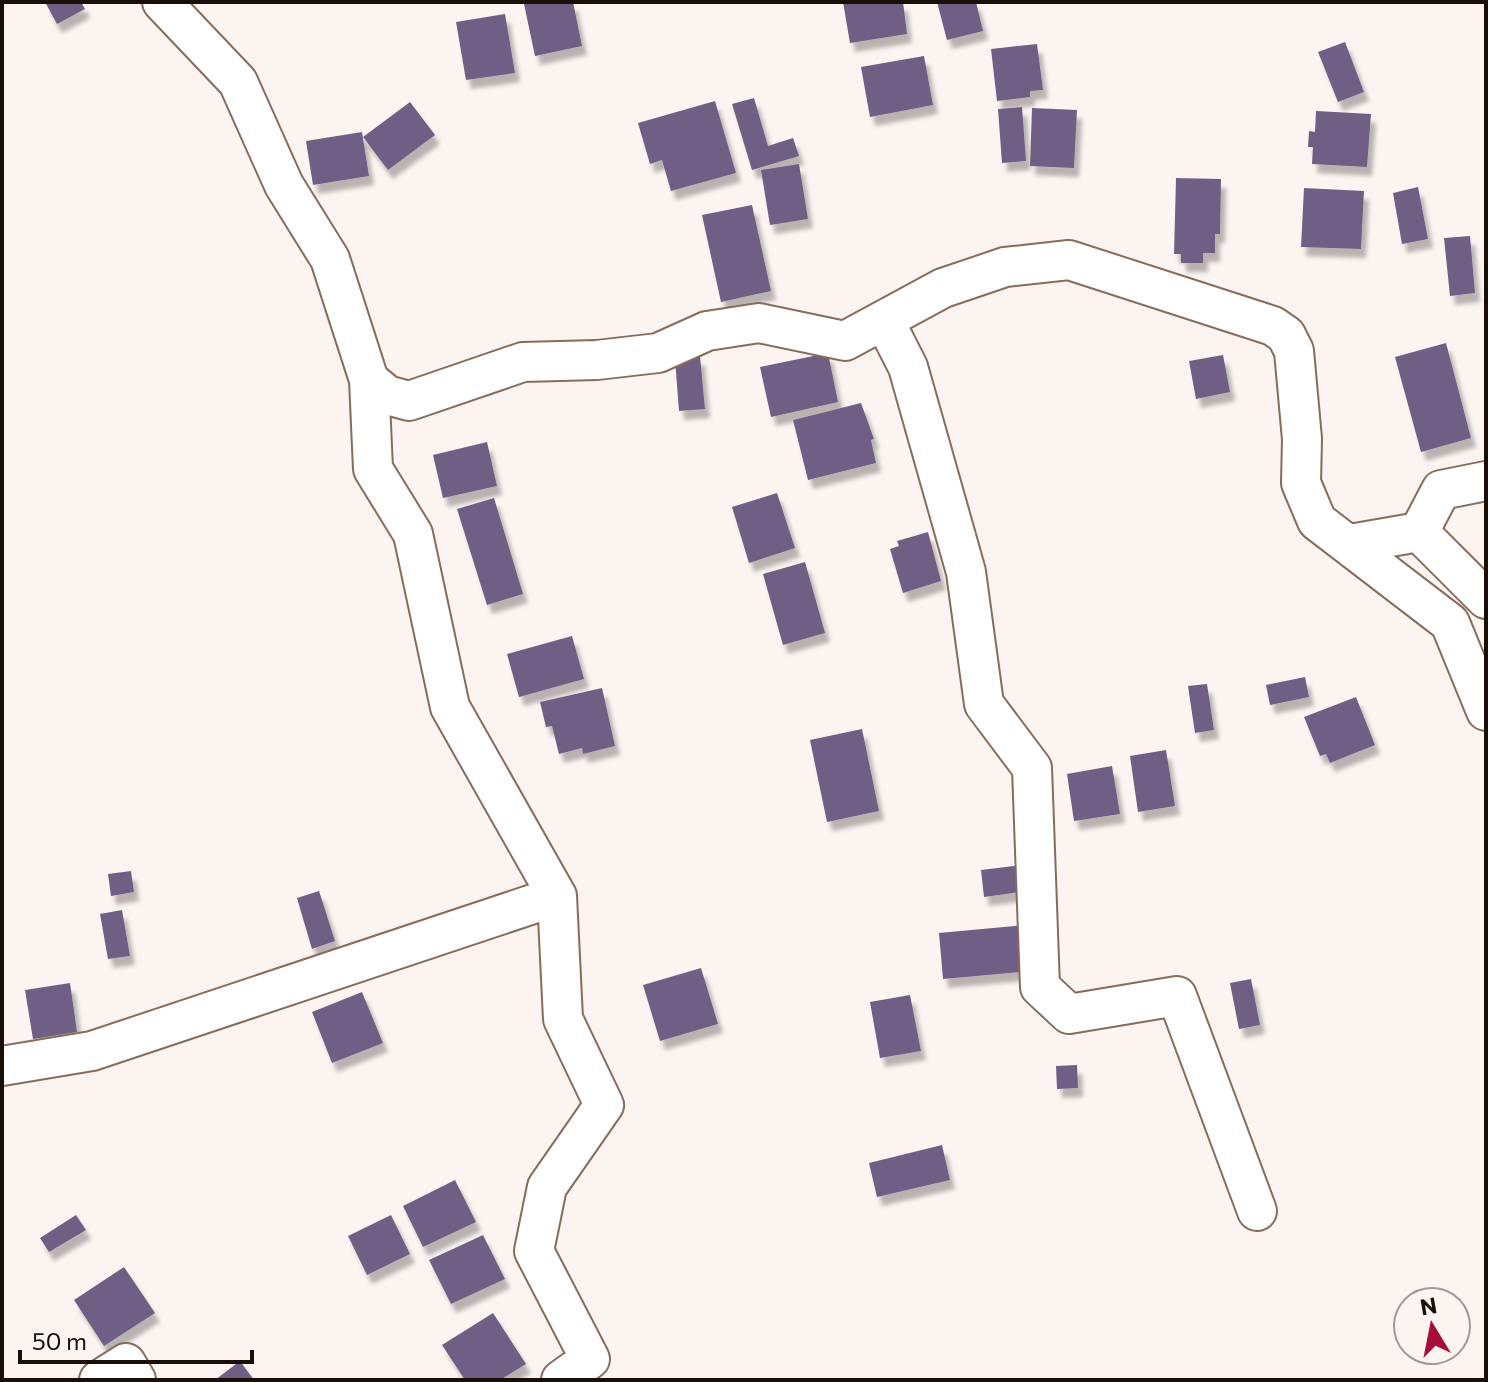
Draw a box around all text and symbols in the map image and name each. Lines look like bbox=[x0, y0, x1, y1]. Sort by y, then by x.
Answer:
north arrow bbox=[1392, 1286, 1472, 1366]
text: N bbox=[1418, 1291, 1439, 1321]
scale bar bbox=[20, 1314, 252, 1364]
text: 50 m bbox=[32, 1326, 87, 1355]

